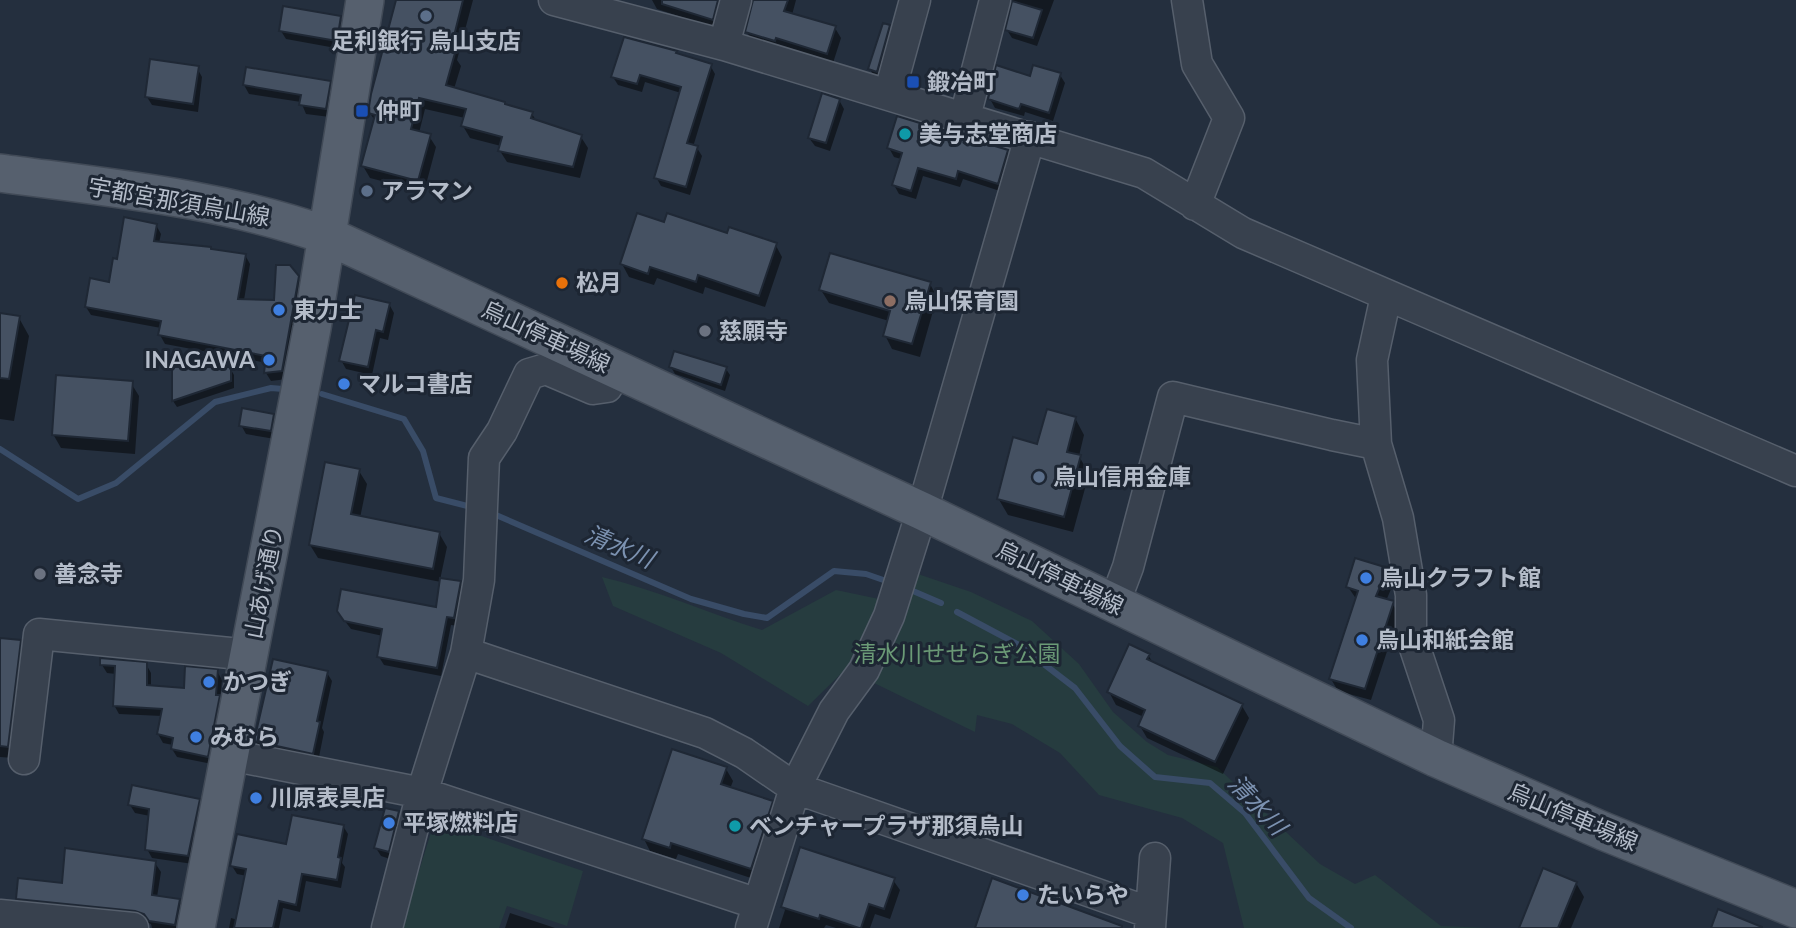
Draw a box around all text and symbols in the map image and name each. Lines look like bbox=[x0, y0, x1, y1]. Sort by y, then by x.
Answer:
marker: 足利銀行 烏山支店 bbox=[418, 8, 434, 24]
place label: 足利銀行 烏山支店 bbox=[331, 26, 521, 54]
place label: 鍛冶町 bbox=[927, 67, 996, 95]
marker: 鍛冶町 bbox=[905, 74, 921, 90]
place label: 仲町 bbox=[376, 96, 422, 124]
marker: 仲町 bbox=[354, 103, 370, 119]
place label: 美与志堂商店 bbox=[919, 119, 1057, 147]
marker: 美与志堂商店 bbox=[897, 126, 913, 142]
street label: 宇都宮那須烏山線 bbox=[86, 171, 272, 231]
place label: アラマン bbox=[381, 176, 473, 204]
marker: アラマン bbox=[359, 183, 375, 199]
place label: 松月 bbox=[576, 268, 622, 296]
marker: 松月 bbox=[554, 275, 570, 291]
place label: 烏山保育園 bbox=[904, 286, 1019, 314]
marker: 烏山保育園 bbox=[882, 293, 898, 309]
street label: 烏山停車場線 bbox=[478, 294, 615, 378]
place label: 東力士 bbox=[293, 295, 362, 323]
marker: 東力士 bbox=[271, 302, 287, 318]
place label: 慈願寺 bbox=[719, 316, 788, 344]
marker: 慈願寺 bbox=[697, 323, 713, 339]
place label: INAGAWA bbox=[145, 345, 256, 373]
marker: INAGAWA bbox=[261, 352, 277, 368]
place label: マルコ書店 bbox=[358, 369, 473, 397]
marker: マルコ書店 bbox=[336, 376, 352, 392]
place label: 烏山信用金庫 bbox=[1053, 462, 1191, 490]
marker: 烏山信用金庫 bbox=[1031, 469, 1047, 485]
water label: 清水川 bbox=[581, 518, 661, 574]
street label: 山あげ通り bbox=[238, 523, 288, 641]
street label: 烏山停車場線 bbox=[992, 534, 1129, 620]
place label: 善念寺 bbox=[54, 559, 123, 587]
place label: 烏山クラフト館 bbox=[1380, 563, 1541, 591]
marker: 善念寺 bbox=[32, 566, 48, 582]
marker: 烏山クラフト館 bbox=[1358, 570, 1374, 586]
place label: 烏山和紙会館 bbox=[1376, 625, 1514, 653]
marker: 烏山和紙会館 bbox=[1354, 632, 1370, 648]
park label: 清水川せせらぎ公園 bbox=[854, 639, 1061, 667]
place label: かつぎ bbox=[223, 667, 292, 695]
marker: かつぎ bbox=[201, 674, 217, 690]
place label: みむら bbox=[210, 722, 279, 750]
marker: みむら bbox=[188, 729, 204, 745]
water label: 清水川 bbox=[1223, 768, 1295, 842]
street label: 烏山停車場線 bbox=[1504, 776, 1642, 856]
place label: 川原表具店 bbox=[270, 783, 385, 811]
marker: 川原表具店 bbox=[248, 790, 264, 806]
place label: 平塚燃料店 bbox=[403, 808, 518, 836]
place label: ベンチャープラザ那須烏山 bbox=[749, 811, 1023, 839]
marker: 平塚燃料店 bbox=[381, 815, 397, 831]
marker: ベンチャープラザ那須烏山 bbox=[727, 818, 743, 834]
place label: たいらや bbox=[1037, 880, 1129, 908]
marker: たいらや bbox=[1015, 887, 1031, 903]

